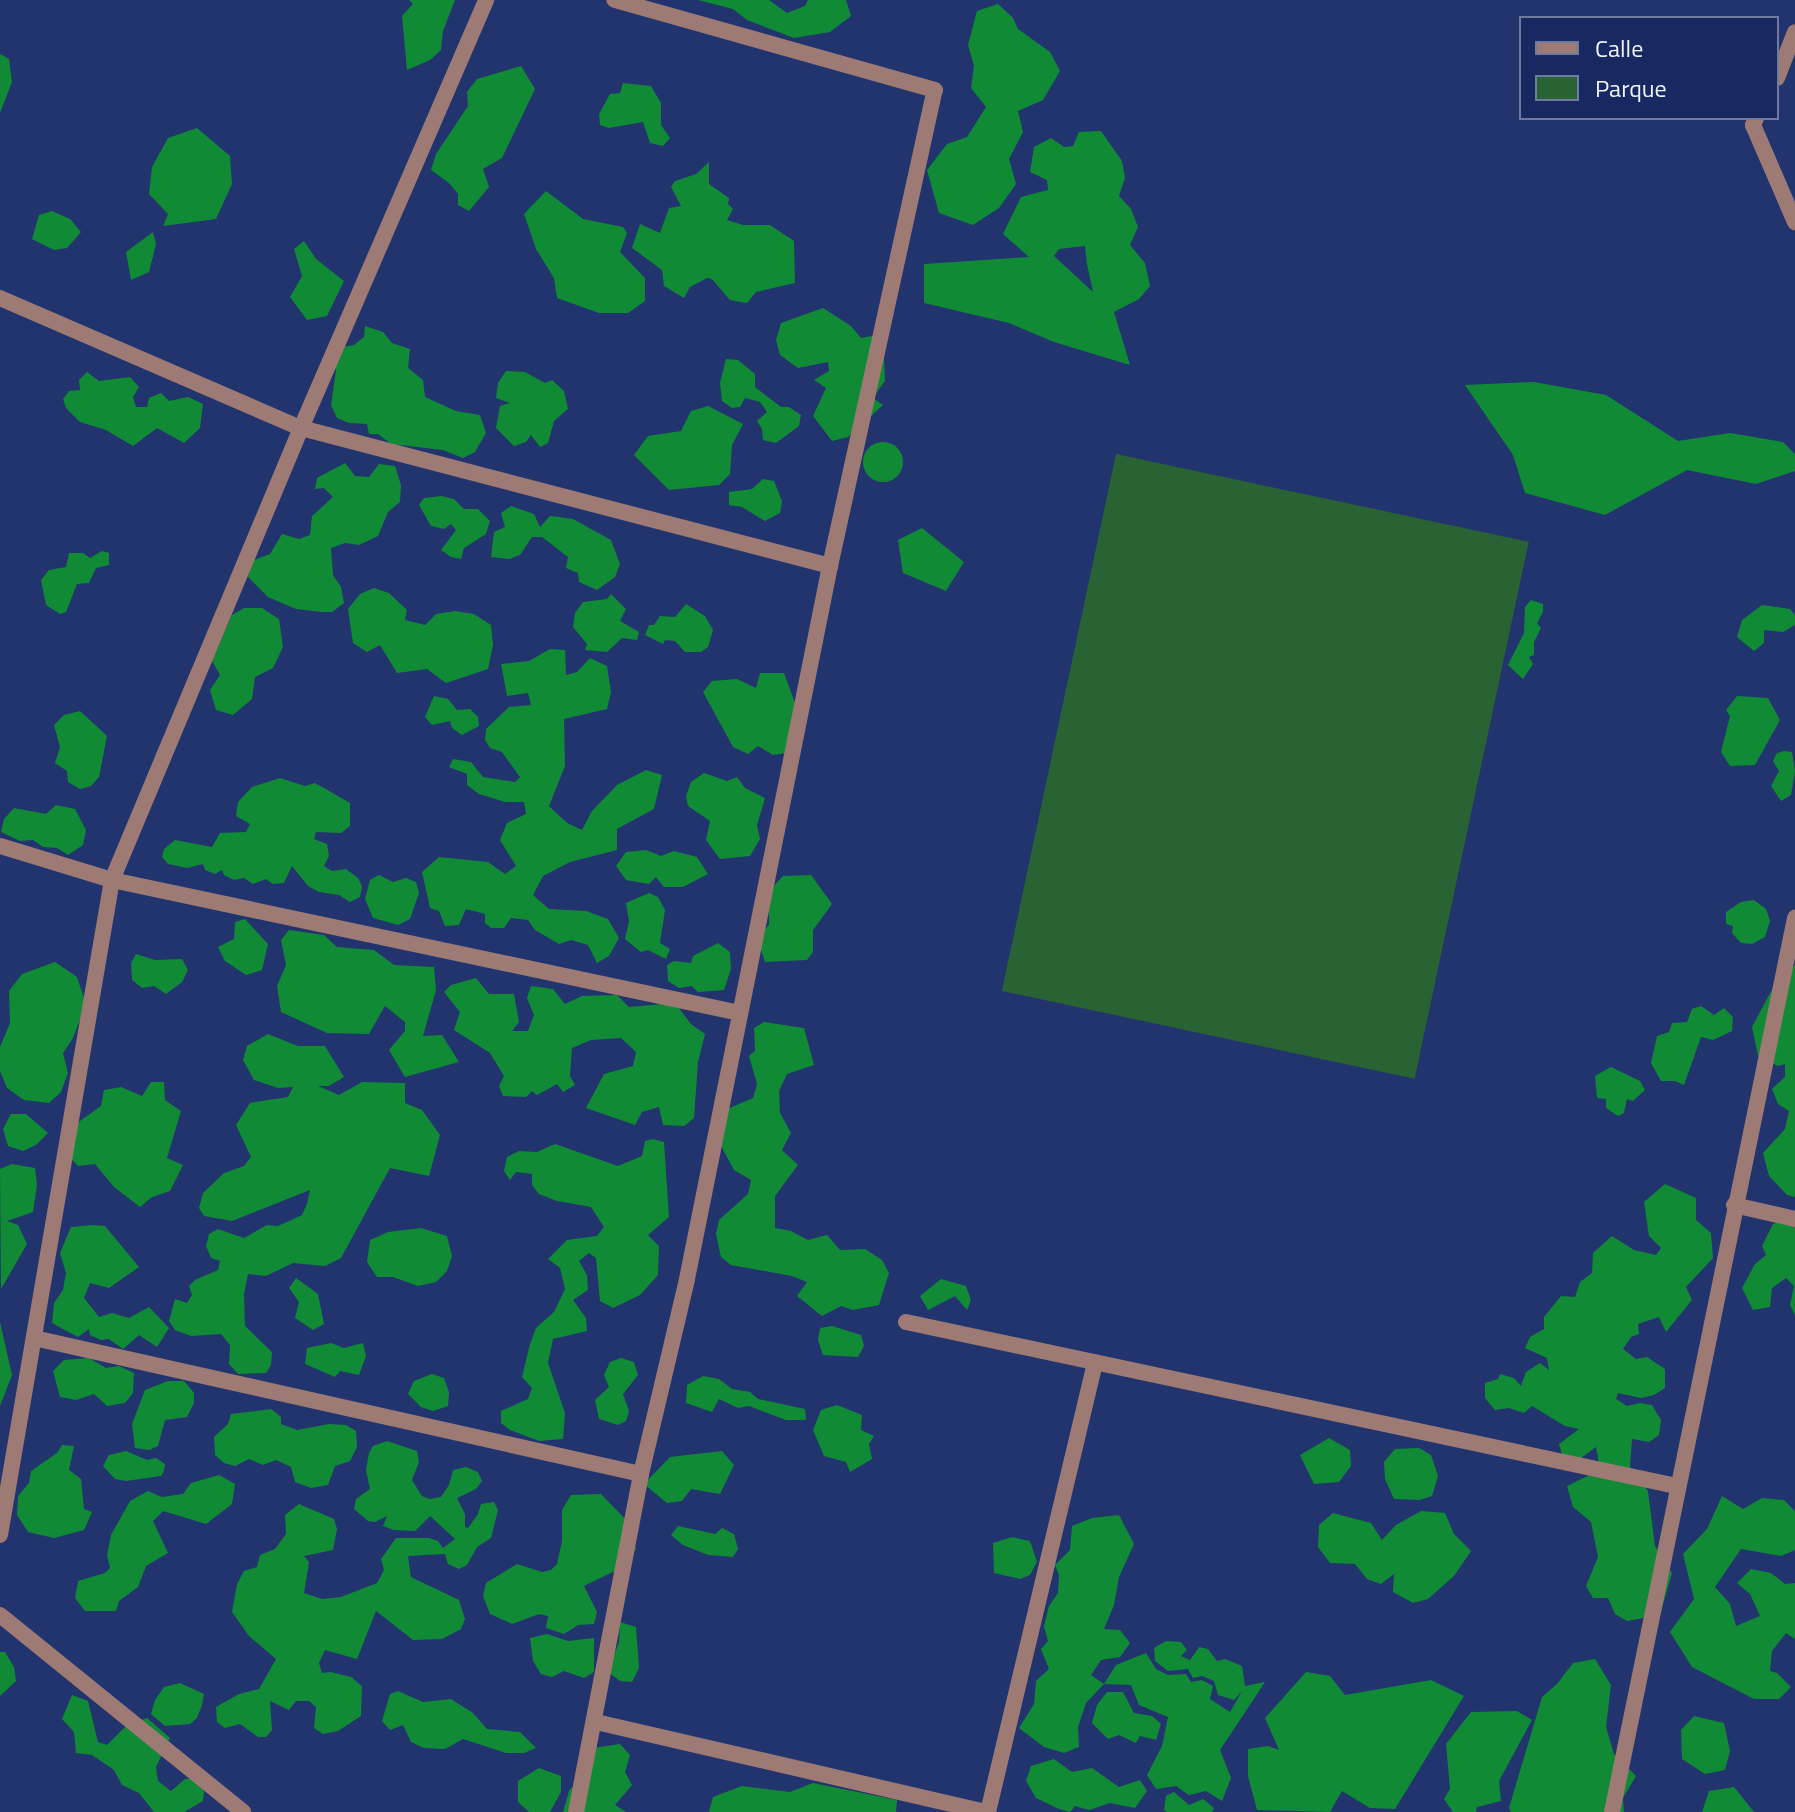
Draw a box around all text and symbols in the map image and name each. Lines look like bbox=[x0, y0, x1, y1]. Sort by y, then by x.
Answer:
legend bbox=[1519, 16, 1779, 120]
text: Calle bbox=[1595, 30, 1643, 66]
text: Parque bbox=[1595, 70, 1667, 106]

